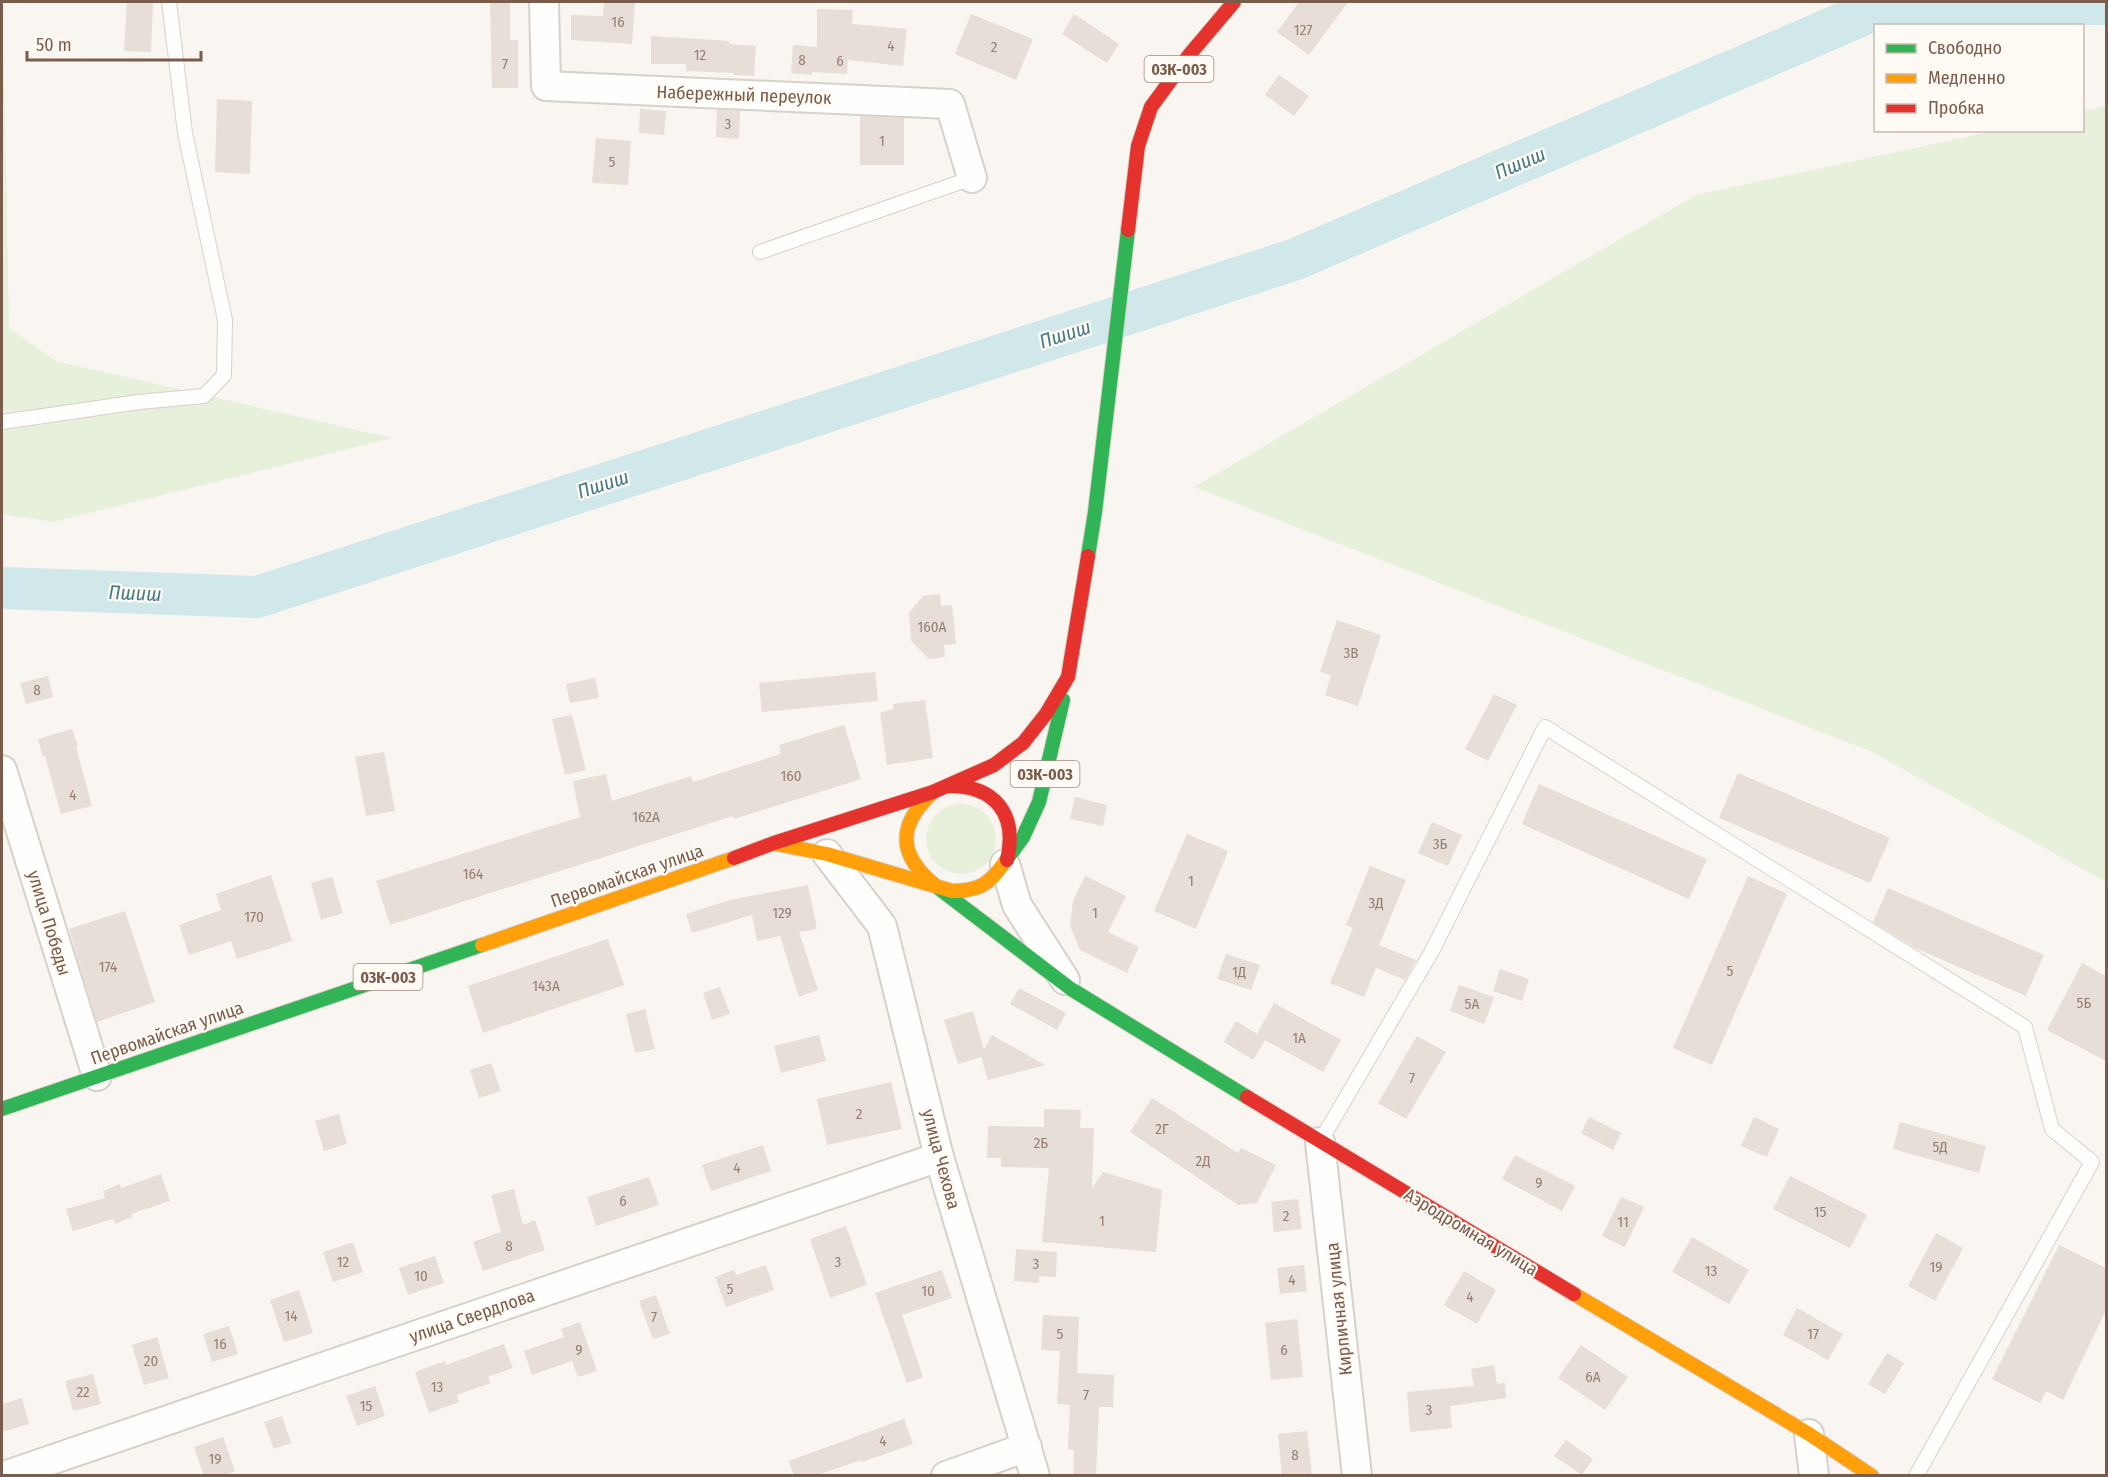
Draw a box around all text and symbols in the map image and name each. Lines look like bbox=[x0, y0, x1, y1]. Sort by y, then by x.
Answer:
house number: 16 bbox=[611, 13, 625, 31]
house number: 127 bbox=[1294, 21, 1312, 39]
scale bar bbox=[27, 24, 201, 62]
legend bbox=[1874, 24, 2084, 132]
text: 50 m bbox=[36, 34, 72, 56]
house number: 4 bbox=[887, 37, 895, 55]
text: Свободно bbox=[1928, 37, 2002, 59]
house number: 2 bbox=[991, 38, 998, 56]
house number: 12 bbox=[694, 46, 707, 64]
house number: 8 bbox=[798, 51, 806, 69]
house number: 6 bbox=[836, 52, 844, 70]
house number: 7 bbox=[502, 55, 508, 73]
road number: 03К-003 bbox=[1144, 56, 1214, 82]
text: Медленно bbox=[1928, 67, 2006, 89]
street label: Набережный переулок bbox=[656, 81, 832, 109]
text: Пробка bbox=[1928, 97, 1984, 119]
house number: 3 bbox=[725, 115, 732, 133]
house number: 1 bbox=[879, 132, 885, 150]
water label: Пшиш bbox=[1491, 142, 1549, 184]
house number: 5 bbox=[609, 153, 616, 171]
water label: Пшиш bbox=[1036, 314, 1094, 354]
water label: Пшиш bbox=[574, 464, 632, 504]
water label: Пшиш bbox=[108, 580, 162, 606]
house number: 160А bbox=[918, 618, 947, 636]
house number: 3В bbox=[1344, 644, 1358, 662]
house number: 8 bbox=[33, 681, 41, 699]
road number: 03К-003 bbox=[1010, 761, 1080, 787]
house number: 160 bbox=[780, 767, 802, 785]
house number: 4 bbox=[69, 786, 77, 804]
house number: 162А bbox=[632, 808, 660, 826]
house number: 3Б bbox=[1433, 835, 1447, 853]
street label: Первомайская улица bbox=[548, 839, 706, 912]
house number: 164 bbox=[463, 865, 483, 883]
street label: улица Победы bbox=[23, 868, 75, 978]
house number: 1 bbox=[1188, 872, 1194, 890]
house number: 3Д bbox=[1368, 894, 1384, 912]
house number: 129 bbox=[772, 904, 792, 922]
house number: 1 bbox=[1092, 904, 1098, 922]
house number: 170 bbox=[244, 908, 264, 926]
house number: 174 bbox=[99, 958, 117, 976]
house number: 5 bbox=[1727, 962, 1734, 980]
house number: 1Д bbox=[1232, 963, 1246, 981]
road number: 03К-003 bbox=[354, 964, 422, 990]
house number: 143А bbox=[532, 977, 560, 995]
house number: 5Б bbox=[2077, 994, 2092, 1012]
house number: 5А bbox=[1465, 995, 1479, 1013]
street label: Первомайская улица bbox=[88, 996, 246, 1069]
house number: 1А bbox=[1292, 1029, 1306, 1047]
house number: 7 bbox=[1409, 1069, 1415, 1087]
house number: 2 bbox=[856, 1105, 863, 1123]
street label: улица Чехова bbox=[917, 1106, 965, 1212]
house number: 2Г bbox=[1155, 1120, 1169, 1138]
house number: 2Б bbox=[1034, 1134, 1048, 1152]
house number: 5Д bbox=[1932, 1138, 1948, 1156]
house number: 2Д bbox=[1196, 1152, 1210, 1170]
house number: 4 bbox=[733, 1159, 741, 1177]
house number: 9 bbox=[1535, 1174, 1543, 1192]
street label: Аэродромная улица bbox=[1400, 1183, 1542, 1281]
house number: 6 bbox=[619, 1192, 627, 1210]
house number: 15 bbox=[1814, 1203, 1826, 1221]
house number: 2 bbox=[1283, 1207, 1290, 1225]
house number: 1 bbox=[1099, 1212, 1105, 1230]
house number: 11 bbox=[1617, 1213, 1629, 1231]
house number: 8 bbox=[505, 1237, 513, 1255]
street label: Кирпичная улица bbox=[1321, 1241, 1357, 1377]
house number: 12 bbox=[337, 1253, 350, 1271]
house number: 3 bbox=[835, 1253, 842, 1271]
house number: 3 bbox=[1033, 1255, 1040, 1273]
house number: 19 bbox=[1929, 1258, 1943, 1276]
house number: 13 bbox=[1705, 1262, 1718, 1280]
house number: 10 bbox=[414, 1267, 428, 1285]
house number: 4 bbox=[1288, 1271, 1296, 1289]
house number: 5 bbox=[727, 1280, 734, 1298]
house number: 10 bbox=[921, 1282, 935, 1300]
street label: улица Свердлова bbox=[406, 1284, 538, 1348]
house number: 4 bbox=[1466, 1288, 1474, 1306]
house number: 14 bbox=[284, 1307, 298, 1325]
house number: 7 bbox=[651, 1308, 657, 1326]
house number: 5 bbox=[1057, 1325, 1064, 1343]
house number: 17 bbox=[1807, 1325, 1819, 1343]
house number: 16 bbox=[213, 1335, 227, 1353]
house number: 9 bbox=[575, 1341, 583, 1359]
house number: 6 bbox=[1280, 1341, 1288, 1359]
house number: 20 bbox=[144, 1352, 158, 1370]
house number: 6А bbox=[1585, 1368, 1601, 1386]
house number: 13 bbox=[431, 1378, 444, 1396]
house number: 22 bbox=[76, 1383, 90, 1401]
house number: 7 bbox=[1083, 1386, 1089, 1404]
house number: 15 bbox=[360, 1397, 372, 1415]
house number: 3 bbox=[1426, 1401, 1433, 1419]
house number: 4 bbox=[879, 1432, 887, 1450]
house number: 8 bbox=[1291, 1446, 1299, 1464]
house number: 19 bbox=[208, 1450, 222, 1468]

